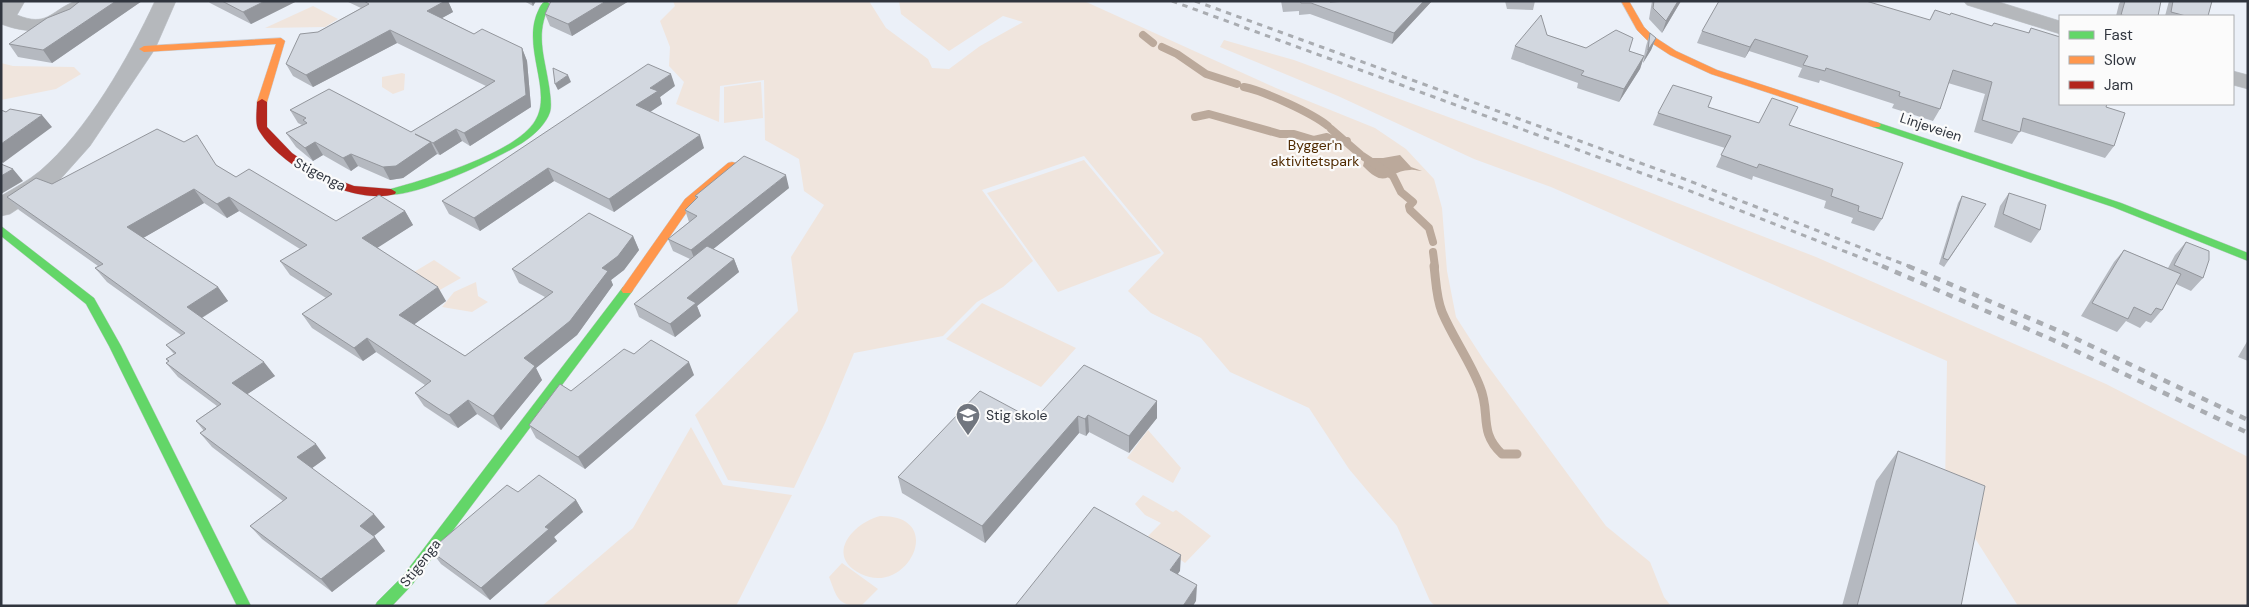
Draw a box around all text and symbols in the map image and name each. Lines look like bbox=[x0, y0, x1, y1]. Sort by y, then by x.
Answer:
legend bbox=[2059, 15, 2234, 105]
text: Fast bbox=[2104, 25, 2133, 45]
text: Slow bbox=[2104, 50, 2137, 70]
text: Jam bbox=[2104, 75, 2133, 95]
street label: Linjeveien bbox=[1898, 109, 1964, 145]
park label: Bygger'n aktivitetspark bbox=[1271, 136, 1359, 170]
street label: Stigenga bbox=[291, 153, 349, 195]
school or university icon: Stig skole bbox=[955, 402, 981, 436]
place label: Stig skole bbox=[986, 406, 1048, 424]
street label: Stigenga bbox=[396, 535, 444, 591]

